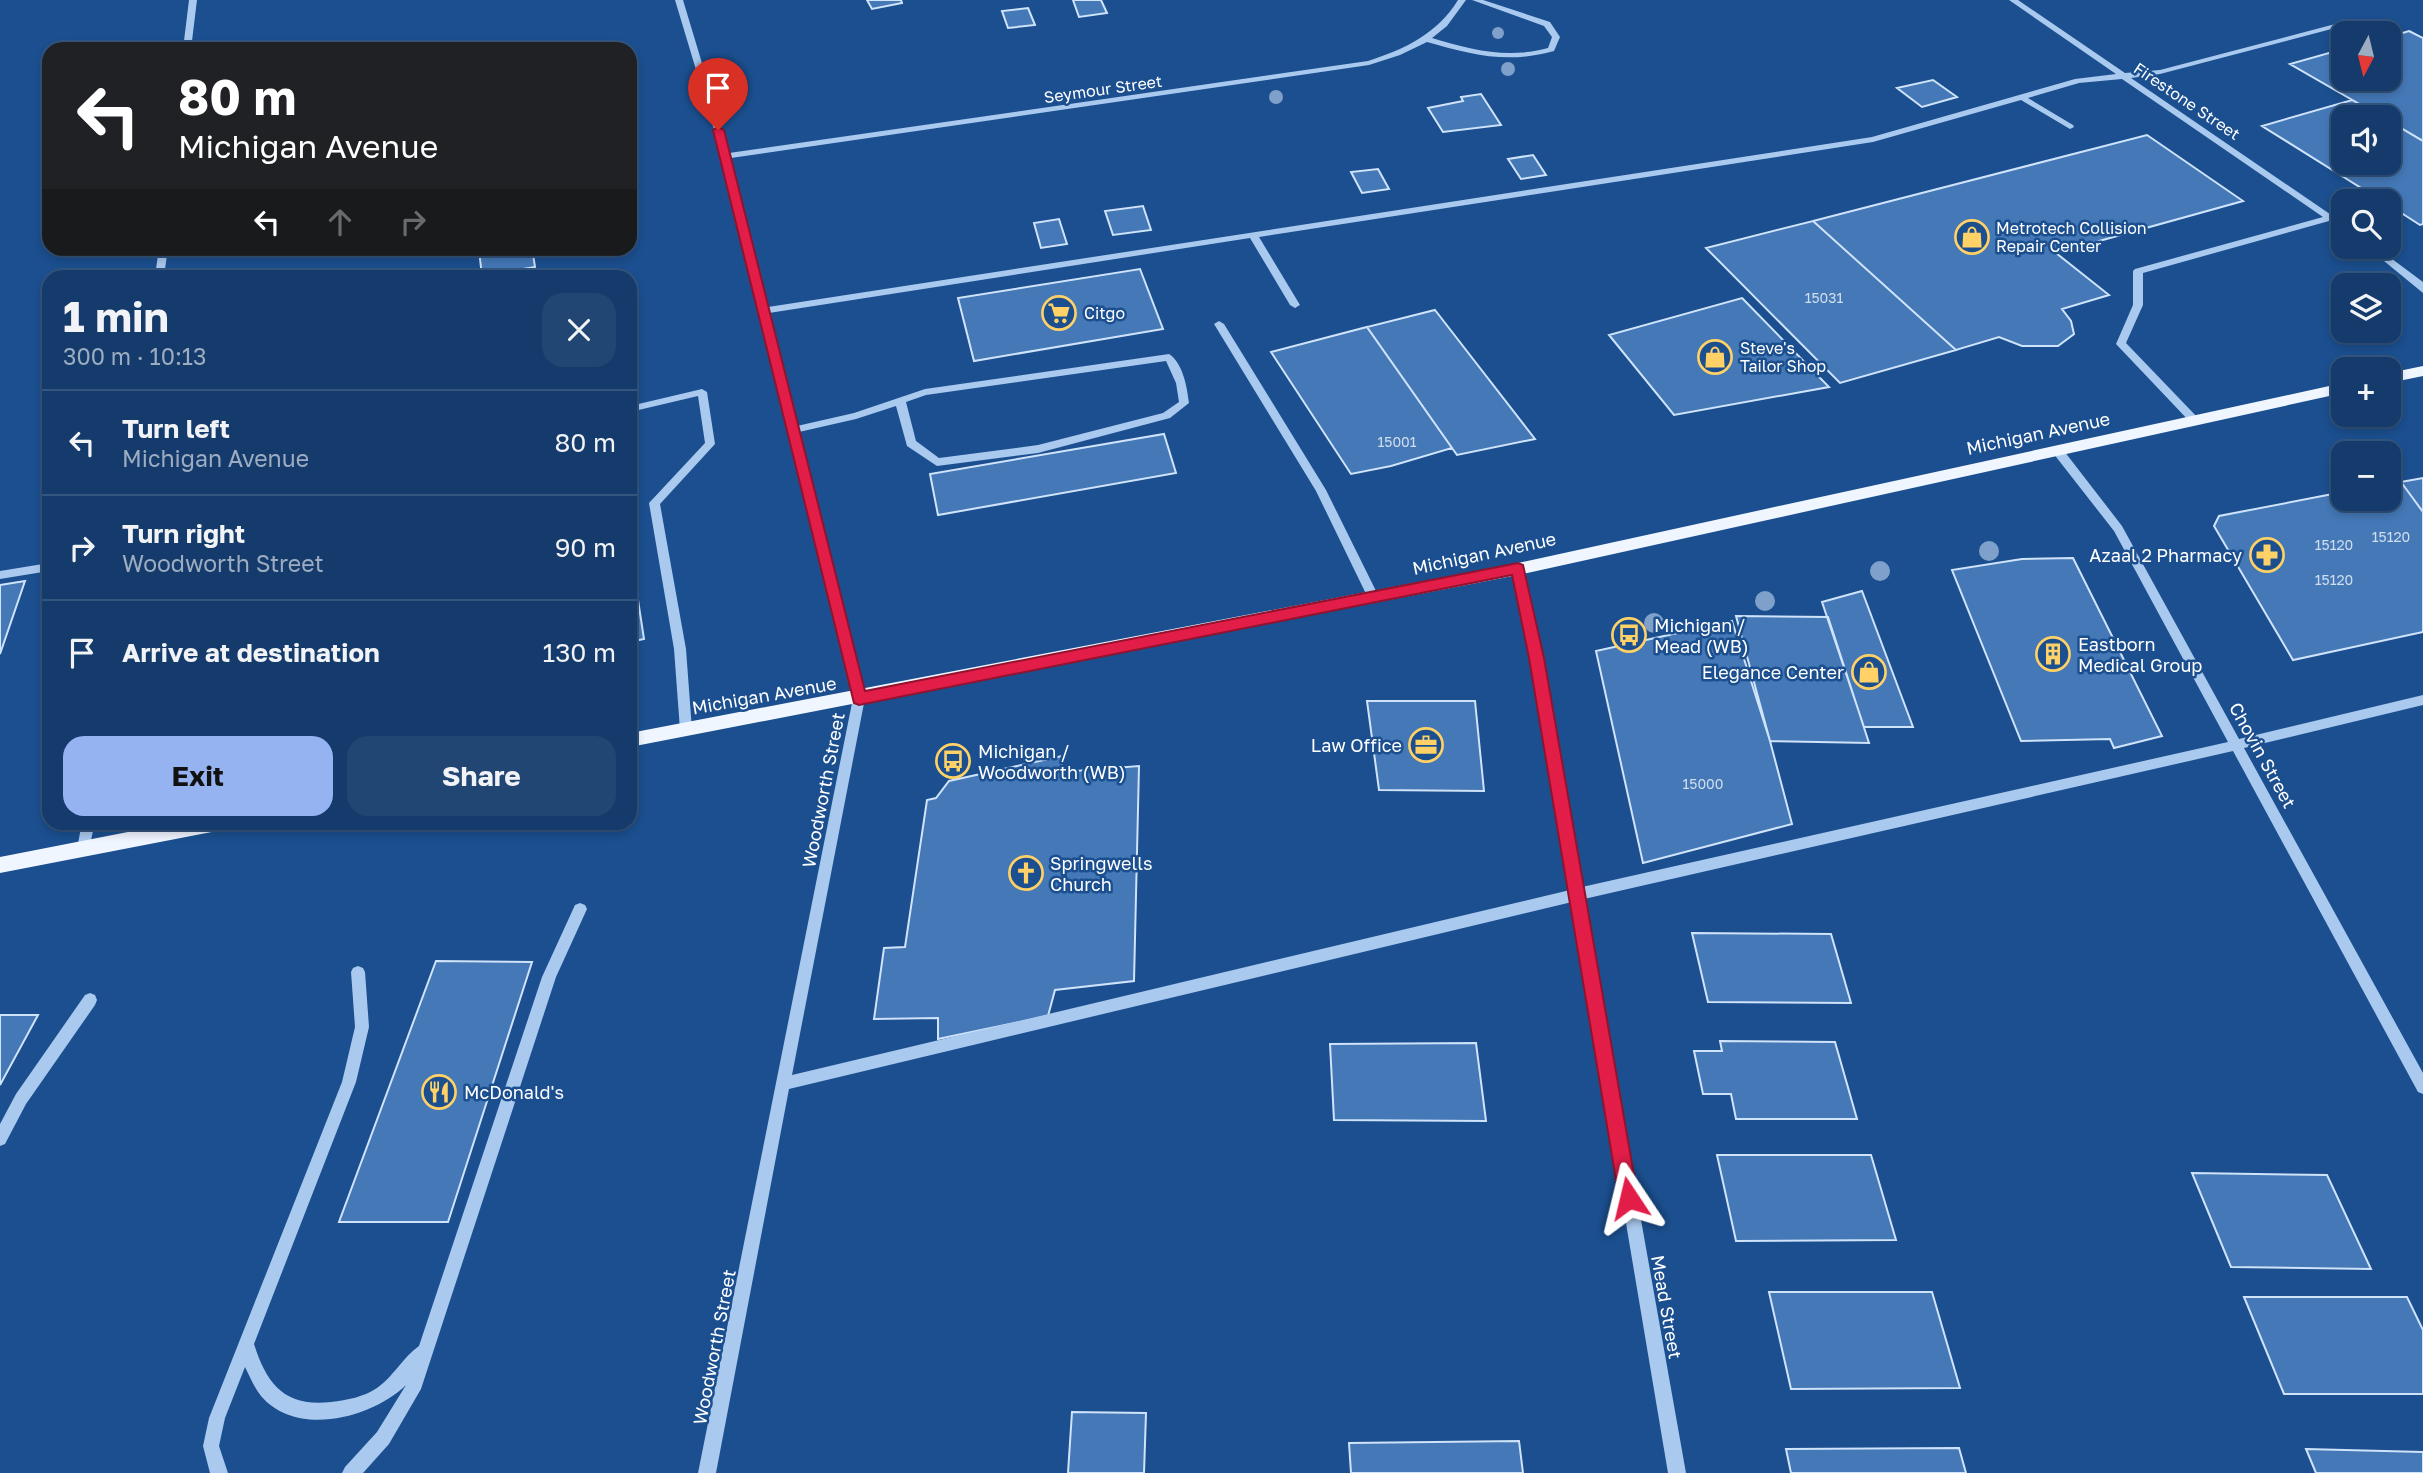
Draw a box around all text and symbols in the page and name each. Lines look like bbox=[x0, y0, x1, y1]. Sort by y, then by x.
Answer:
north arrow bbox=[2331, 21, 2401, 91]
map controls bbox=[2331, 21, 2401, 511]
pin bbox=[688, 58, 748, 130]
street label: Firestone Street bbox=[2130, 58, 2244, 144]
text: 80 m bbox=[178, 67, 296, 126]
icon: arrive bbox=[699, 69, 737, 107]
icon: left bbox=[63, 70, 154, 161]
street label: Seymour Street bbox=[1043, 71, 1163, 107]
button: sound bbox=[2331, 105, 2401, 175]
text: Michigan Avenue bbox=[178, 127, 438, 165]
button: search bbox=[2331, 189, 2401, 259]
icon: left bbox=[248, 203, 286, 241]
icon: ahead bbox=[321, 203, 359, 241]
icon: right bbox=[394, 203, 432, 241]
shop icon: Metrotech Collision Repair Center bbox=[1953, 218, 1991, 256]
place label: Metrotech Collision Repair Center bbox=[1996, 218, 2147, 256]
button: layers bbox=[2331, 273, 2401, 343]
house number: 15031 bbox=[1805, 289, 1843, 306]
text: 1 min bbox=[63, 291, 169, 341]
button: close bbox=[542, 293, 616, 367]
supermarket icon: Citgo bbox=[1040, 294, 1078, 332]
place label: Citgo bbox=[1084, 303, 1125, 323]
shop icon: Steve's Tailor Shop bbox=[1696, 338, 1734, 376]
place label: Steve's Tailor Shop bbox=[1740, 338, 1826, 376]
text: 300 m · 10:13 bbox=[63, 342, 206, 370]
button: + bbox=[2331, 357, 2401, 427]
street label: Michigan Avenue bbox=[1964, 407, 2112, 459]
text: Turn left bbox=[122, 413, 230, 444]
icon: left bbox=[63, 424, 101, 462]
text: 80 m bbox=[555, 427, 616, 458]
house number: 15001 bbox=[1377, 433, 1417, 450]
button: − bbox=[2331, 441, 2401, 511]
text: Michigan Avenue bbox=[122, 444, 309, 472]
text: Turn right bbox=[122, 518, 245, 549]
street label: Michigan Avenue bbox=[1410, 527, 1558, 579]
house number: 15120 bbox=[2372, 528, 2410, 545]
icon: right bbox=[63, 529, 101, 567]
text: 90 m bbox=[555, 532, 616, 563]
pharmacy icon: Azaal 2 Pharmacy bbox=[2248, 536, 2286, 574]
house number: 15120 bbox=[2315, 536, 2353, 553]
place label: Azaal 2 Pharmacy bbox=[2089, 544, 2242, 566]
text: Woodworth Street bbox=[122, 549, 324, 577]
house number: 15120 bbox=[2315, 571, 2353, 588]
place label: Michigan / Mead (WB) bbox=[1654, 614, 1749, 657]
bus stop icon: Michigan / Mead (WB) bbox=[1610, 616, 1648, 654]
place label: Eastborn Medical Group bbox=[2078, 633, 2202, 676]
icon: arrive bbox=[63, 634, 101, 672]
building icon: Eastborn Medical Group bbox=[2034, 635, 2072, 673]
text: Arrive at destination bbox=[122, 637, 380, 668]
text: 130 m bbox=[543, 637, 616, 668]
shop icon: Elegance Center bbox=[1850, 653, 1888, 691]
place label: Elegance Center bbox=[1702, 661, 1844, 683]
street label: Michigan Avenue bbox=[690, 671, 838, 719]
street label: Chovin Street bbox=[2225, 698, 2301, 812]
street label: Woodworth Street bbox=[797, 710, 849, 870]
office icon: Law Office bbox=[1407, 726, 1445, 764]
place label: Law Office bbox=[1311, 734, 1402, 756]
button: Exit bbox=[63, 736, 333, 816]
button: Share bbox=[347, 736, 616, 816]
place label: Michigan / Woodworth (WB) bbox=[978, 740, 1126, 783]
bus stop icon: Michigan / Woodworth (WB) bbox=[934, 742, 972, 780]
house number: 15000 bbox=[1683, 775, 1723, 792]
place label: Springwells Church bbox=[1050, 852, 1152, 895]
church icon: Springwells Church bbox=[1007, 854, 1045, 892]
restaurant icon: McDonald's bbox=[420, 1073, 458, 1111]
place label: McDonald's bbox=[464, 1081, 564, 1103]
position arrow bbox=[1592, 1161, 1666, 1235]
street label: Mead Street bbox=[1647, 1253, 1687, 1361]
street label: Woodworth Street bbox=[688, 1267, 740, 1427]

